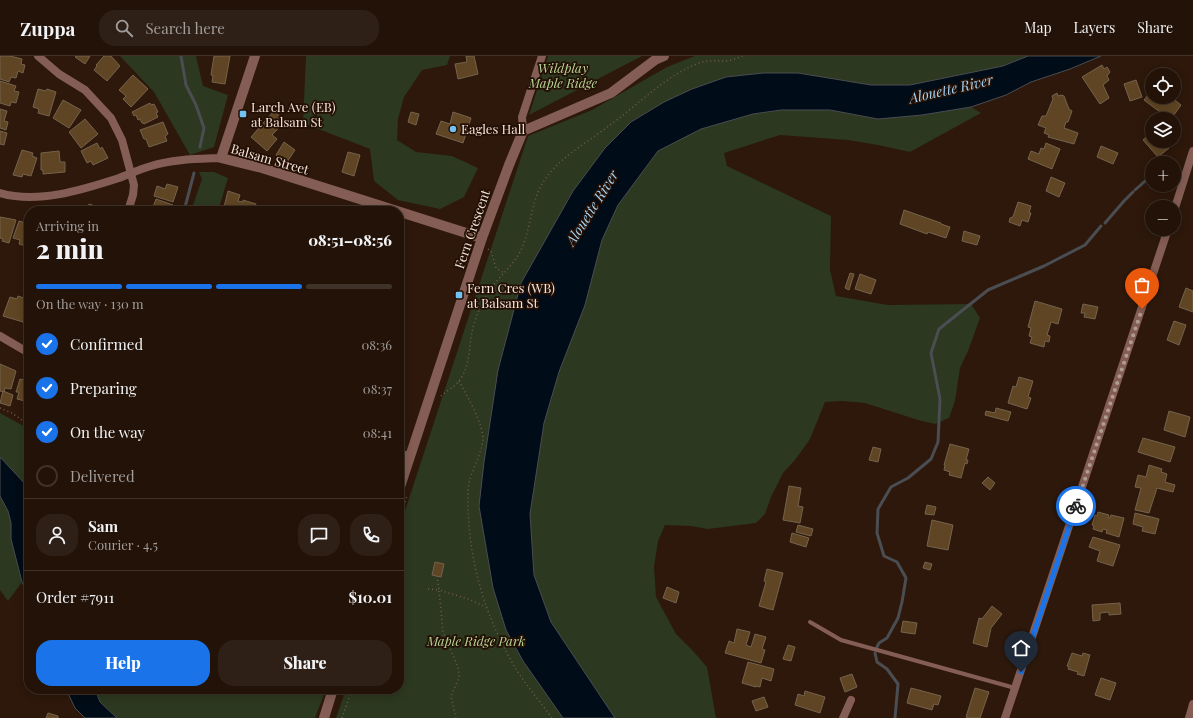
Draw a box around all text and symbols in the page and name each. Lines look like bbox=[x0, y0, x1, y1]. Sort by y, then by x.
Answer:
search box bbox=[99, 10, 379, 46]
text: Zuppa bbox=[20, 15, 75, 41]
icon: search bbox=[113, 17, 135, 39]
text: Search here bbox=[145, 18, 225, 38]
text: Map bbox=[1024, 18, 1052, 37]
text: Layers bbox=[1074, 18, 1115, 37]
text: Share bbox=[1137, 18, 1173, 37]
park label: Wildplay Maple Ridge bbox=[528, 59, 598, 91]
map controls bbox=[1145, 68, 1181, 236]
button: locate bbox=[1145, 68, 1181, 104]
water label: Alouette River bbox=[905, 69, 996, 108]
place label: Larch Ave (EB) at Balsam St bbox=[251, 98, 336, 130]
marker: Larch Ave (EB) at Balsam St bbox=[238, 109, 248, 119]
button: layers bbox=[1145, 112, 1181, 148]
place label: Eagles Hall bbox=[461, 120, 525, 137]
marker: Eagles Hall bbox=[448, 124, 458, 134]
street label: Balsam Street bbox=[229, 139, 311, 178]
button: + bbox=[1145, 156, 1181, 192]
water label: Alouette River bbox=[560, 166, 623, 251]
street label: Fern Crescent bbox=[450, 187, 493, 271]
button: − bbox=[1145, 200, 1181, 236]
text: Arriving in bbox=[36, 217, 99, 234]
text: 08:51–08:56 bbox=[308, 230, 392, 250]
text: 2 min bbox=[36, 231, 104, 266]
pin bbox=[1125, 268, 1159, 309]
icon: bag bbox=[1131, 274, 1153, 296]
place label: Fern Cres (WB) at Balsam St bbox=[467, 279, 555, 311]
marker: Fern Cres (WB) at Balsam St bbox=[454, 290, 464, 300]
text: On the way · 130 m bbox=[36, 295, 144, 312]
icon: check bbox=[36, 333, 58, 355]
text: Confirmed bbox=[70, 334, 143, 354]
text: 08:36 bbox=[361, 336, 392, 353]
icon: check bbox=[36, 377, 58, 399]
text: Preparing bbox=[70, 378, 137, 398]
text: 08:37 bbox=[363, 380, 392, 397]
icon: check bbox=[36, 421, 58, 443]
text: On the way bbox=[70, 422, 145, 442]
text: 08:41 bbox=[363, 424, 392, 441]
text: Delivered bbox=[70, 466, 135, 486]
courier bbox=[1056, 486, 1096, 526]
icon: bike bbox=[1065, 495, 1087, 517]
button: person bbox=[36, 514, 78, 556]
button: chat bbox=[298, 514, 340, 556]
button: phone bbox=[350, 514, 392, 556]
text: Sam bbox=[88, 516, 118, 536]
text: Courier · 4.5 bbox=[88, 536, 158, 553]
text: Order #7911 bbox=[36, 587, 114, 607]
text: $10.01 bbox=[348, 587, 392, 607]
pin bbox=[1004, 631, 1038, 672]
park label: Maple Ridge Park bbox=[426, 632, 525, 649]
icon: home bbox=[1010, 637, 1032, 659]
button: Help bbox=[36, 640, 210, 686]
button: Share bbox=[218, 640, 392, 686]

